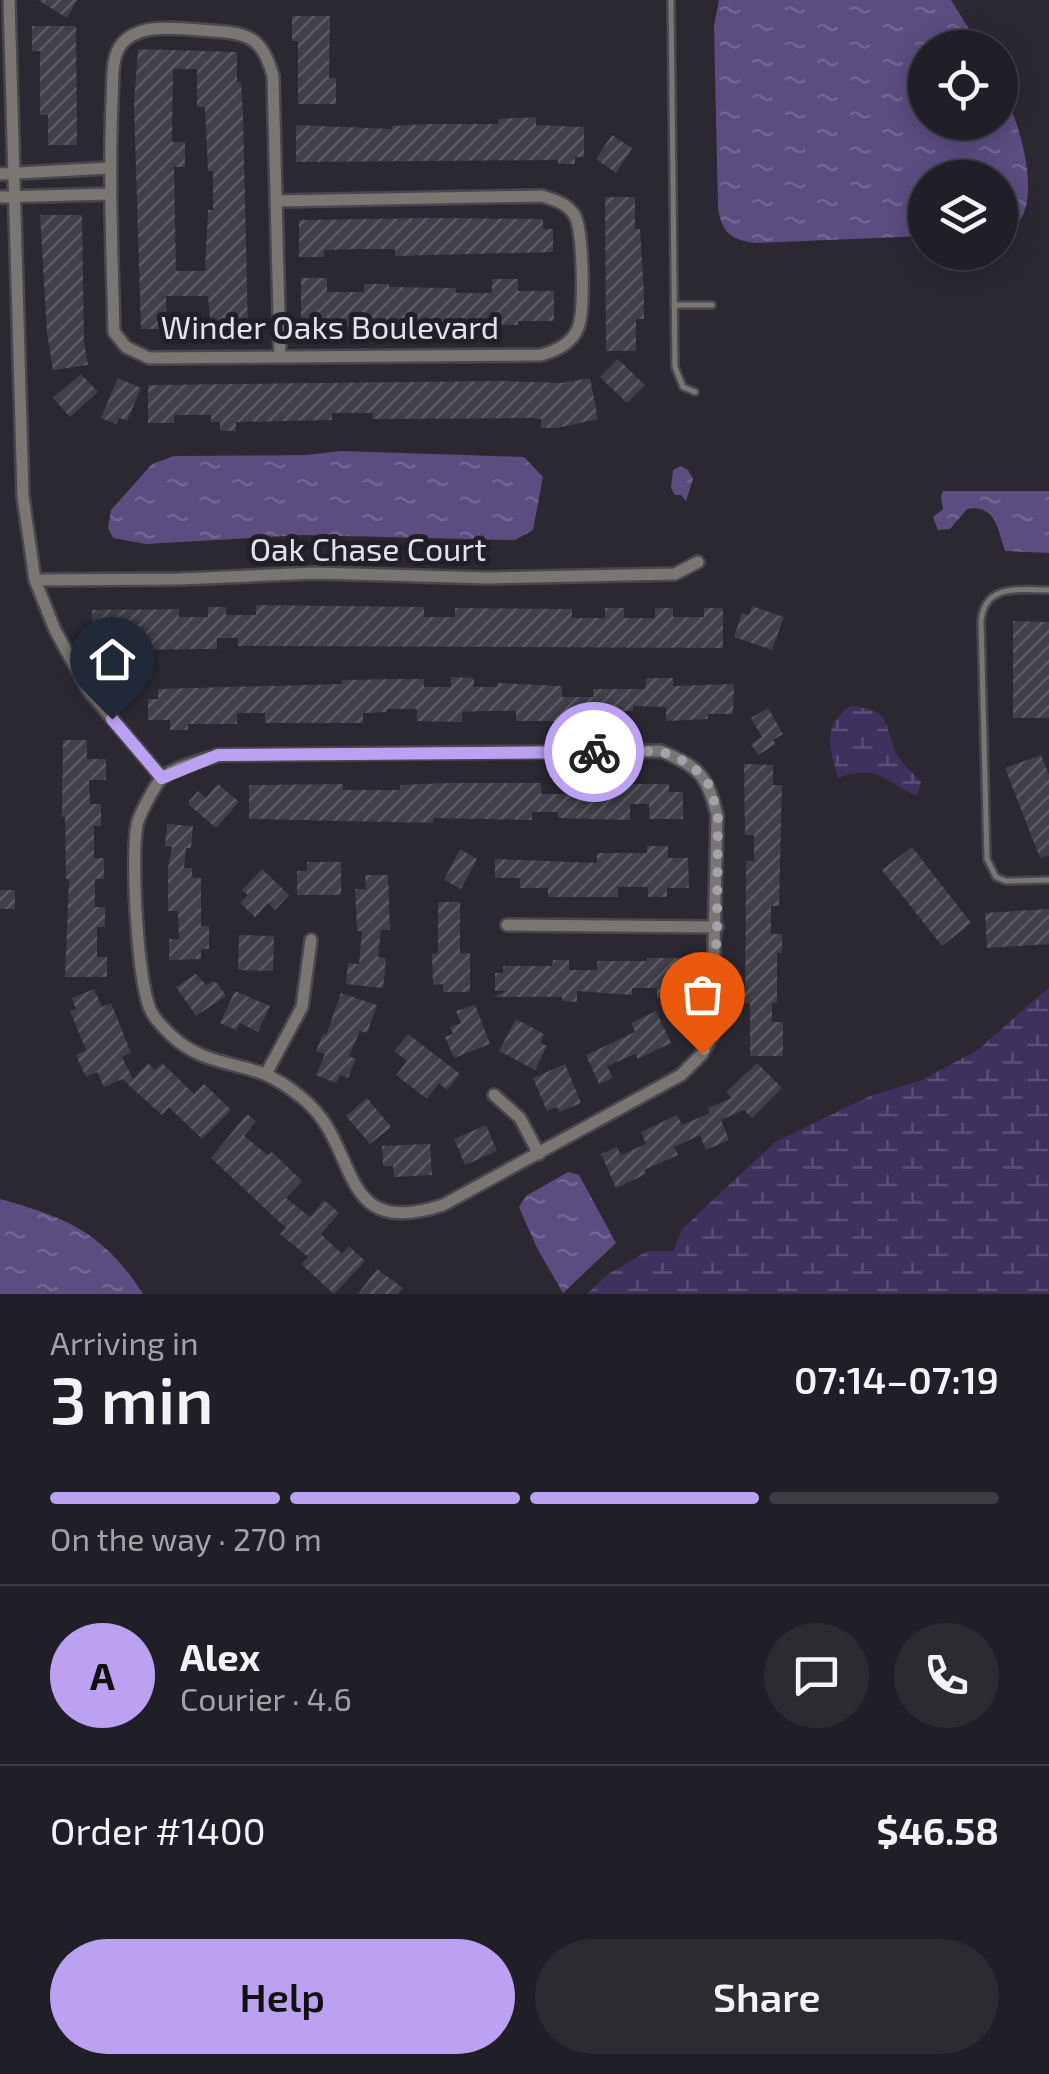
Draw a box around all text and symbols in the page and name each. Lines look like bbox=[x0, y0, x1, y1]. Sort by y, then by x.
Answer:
map controls bbox=[908, 30, 1018, 270]
button: locate bbox=[908, 30, 1018, 140]
button: layers bbox=[908, 160, 1018, 270]
street label: Winder Oaks Boulevard bbox=[161, 307, 499, 345]
street label: Oak Chase Court bbox=[250, 529, 486, 567]
pin bbox=[70, 617, 155, 720]
icon: home bbox=[85, 632, 140, 687]
courier bbox=[544, 702, 644, 802]
icon: bike bbox=[567, 725, 622, 780]
pin bbox=[660, 952, 745, 1055]
icon: bag bbox=[675, 967, 730, 1022]
text: Arriving in bbox=[50, 1323, 199, 1361]
text: 07:14–07:19 bbox=[794, 1356, 999, 1402]
text: 3 min bbox=[50, 1359, 214, 1437]
text: On the way · 270 m bbox=[50, 1519, 322, 1557]
button: chat bbox=[764, 1623, 869, 1728]
button: phone bbox=[894, 1623, 999, 1728]
text: Alex bbox=[180, 1633, 260, 1679]
text: A bbox=[90, 1652, 115, 1698]
text: Courier · 4.6 bbox=[180, 1679, 352, 1717]
text: Order #1400 bbox=[50, 1807, 266, 1853]
text: $46.58 bbox=[876, 1807, 999, 1853]
button: Help bbox=[50, 1939, 515, 2054]
button: Share bbox=[535, 1939, 999, 2054]

